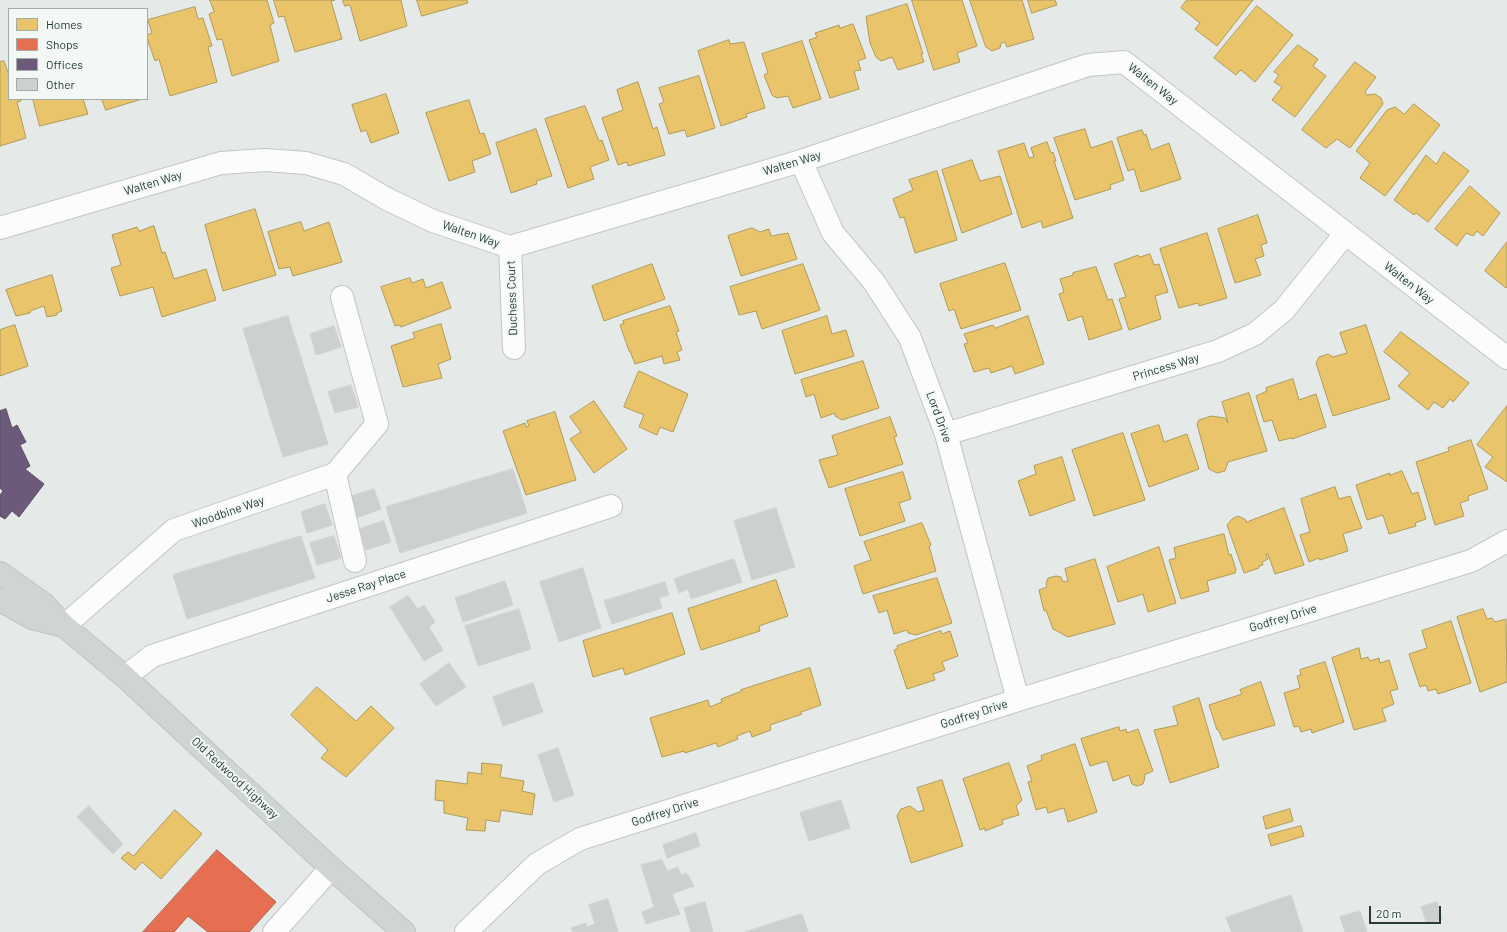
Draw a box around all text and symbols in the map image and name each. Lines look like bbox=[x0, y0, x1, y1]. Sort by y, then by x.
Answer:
legend bbox=[8, 8, 148, 100]
text: Homes bbox=[46, 17, 82, 31]
text: Shops bbox=[46, 37, 78, 51]
text: Offices bbox=[46, 57, 83, 71]
street label: Walten Way bbox=[1125, 60, 1181, 108]
text: Other bbox=[46, 77, 75, 91]
street label: Walten Way bbox=[761, 147, 823, 179]
street label: Walten Way bbox=[122, 167, 184, 199]
street label: Walten Way bbox=[440, 217, 502, 251]
street label: Walten Way bbox=[1381, 259, 1437, 307]
street label: Duchess Court bbox=[503, 260, 521, 336]
street label: Princess Way bbox=[1131, 350, 1201, 384]
street label: Lord Drive bbox=[923, 389, 955, 445]
street label: Woodbine Way bbox=[190, 493, 266, 531]
street label: Jesse Ray Place bbox=[324, 566, 408, 606]
street label: Godfrey Drive bbox=[1247, 601, 1319, 635]
street label: Godfrey Drive bbox=[939, 696, 1009, 732]
street label: Old Redwood Highway bbox=[189, 734, 281, 822]
street label: Godfrey Drive bbox=[630, 794, 700, 830]
scale bar bbox=[1371, 898, 1443, 924]
text: 20 m bbox=[1376, 906, 1402, 920]

